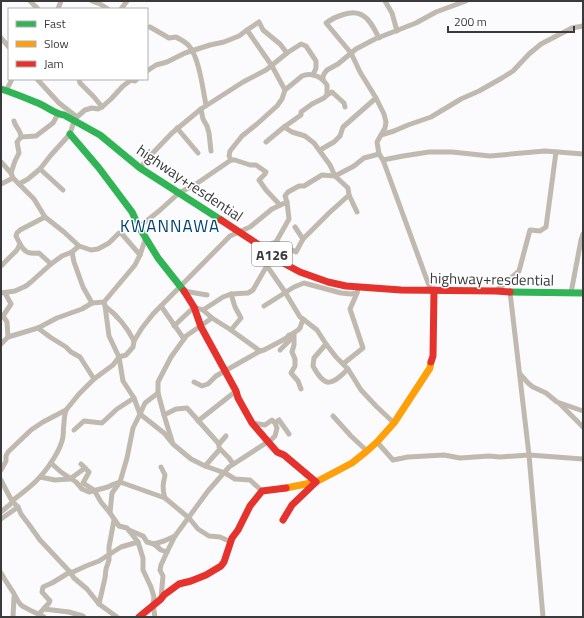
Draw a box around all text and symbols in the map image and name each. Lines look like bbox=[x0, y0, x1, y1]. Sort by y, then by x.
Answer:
legend bbox=[8, 8, 148, 80]
scale bar bbox=[448, 8, 574, 34]
text: 200 m bbox=[454, 12, 487, 31]
text: Fast bbox=[44, 14, 67, 33]
text: Slow bbox=[44, 34, 69, 53]
text: Jam bbox=[44, 54, 64, 73]
street label: highway+resdential bbox=[132, 139, 248, 227]
district label: KWANNAWA bbox=[120, 213, 220, 239]
road number: A126 bbox=[252, 242, 292, 266]
street label: highway+resdential bbox=[430, 266, 554, 292]

